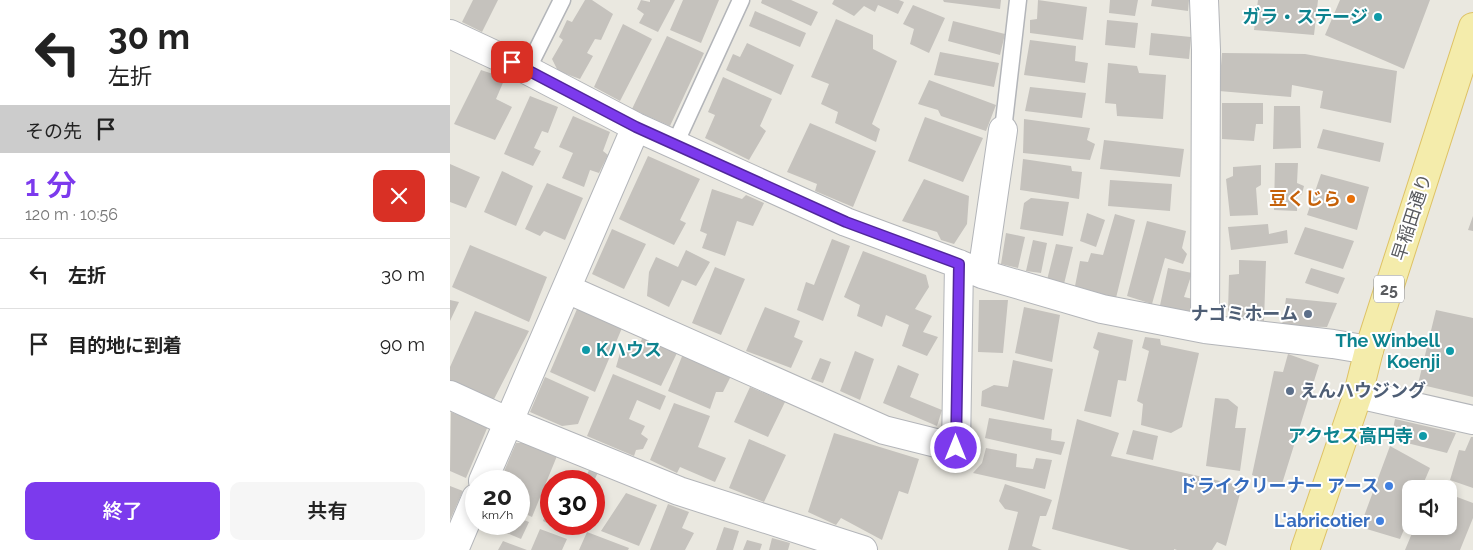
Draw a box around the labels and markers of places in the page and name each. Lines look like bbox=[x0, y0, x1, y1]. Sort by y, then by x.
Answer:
place label: ガラ・ステージ bbox=[1242, 6, 1368, 27]
marker: ガラ・ステージ bbox=[1372, 11, 1384, 23]
pin bbox=[491, 41, 533, 83]
place label: 豆くじら bbox=[1269, 188, 1341, 209]
marker: 豆くじら bbox=[1345, 193, 1357, 205]
place label: ナゴミホーム bbox=[1191, 303, 1298, 324]
marker: ナゴミホーム bbox=[1302, 308, 1314, 320]
place label: The Winbell Koenji bbox=[1335, 330, 1440, 372]
place label: Kハウス bbox=[596, 339, 662, 360]
marker: Kハウス bbox=[580, 344, 592, 356]
marker: The Winbell Koenji bbox=[1444, 345, 1456, 357]
place label: えんハウジング bbox=[1300, 380, 1426, 401]
marker: えんハウジング bbox=[1284, 385, 1296, 397]
place label: アクセス高円寺 bbox=[1288, 425, 1413, 446]
marker: アクセス高円寺 bbox=[1417, 430, 1429, 442]
place label: ドライクリーナー アース bbox=[1179, 475, 1379, 496]
marker: ドライクリーナー アース bbox=[1383, 480, 1395, 492]
place label: L'abricotier bbox=[1274, 510, 1370, 531]
marker: L'abricotier bbox=[1374, 515, 1386, 527]

